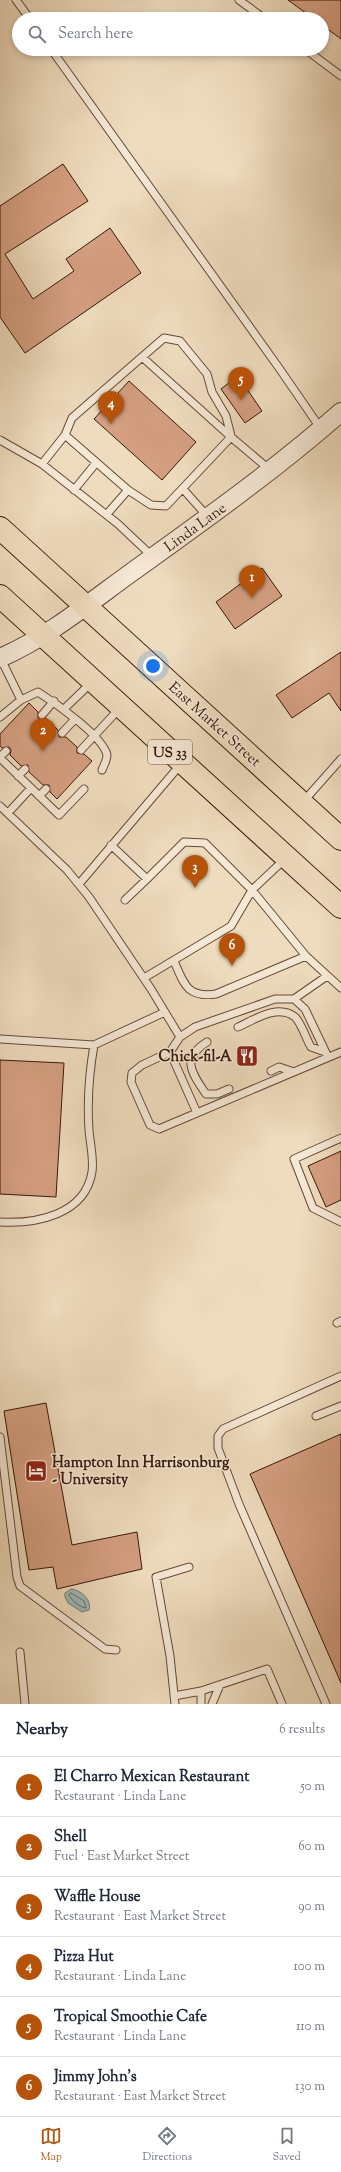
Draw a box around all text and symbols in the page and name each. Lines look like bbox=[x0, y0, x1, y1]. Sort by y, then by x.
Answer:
search box bbox=[12, 12, 329, 56]
icon: search bbox=[26, 23, 48, 45]
text: Search here bbox=[58, 24, 133, 45]
pin: 5 bbox=[228, 367, 254, 400]
pin: 4 bbox=[98, 391, 124, 424]
street label: Linda Lane bbox=[160, 498, 231, 558]
pin: 1 bbox=[239, 565, 265, 598]
your location bbox=[143, 656, 163, 676]
street label: East Market Street bbox=[163, 678, 265, 772]
pin: 2 bbox=[30, 718, 56, 751]
road number: US 33 bbox=[148, 740, 192, 764]
pin: 3 bbox=[182, 855, 208, 888]
pin: 6 bbox=[219, 933, 245, 966]
restaurant icon: Chick-fil-A bbox=[234, 1043, 260, 1069]
place label: Chick-fil-A bbox=[158, 1047, 233, 1068]
place label: Hampton Inn Harrisonburg - University bbox=[52, 1453, 230, 1491]
hotel icon: Hampton Inn Harrisonburg - University bbox=[23, 1458, 49, 1484]
text: Nearby bbox=[16, 1718, 68, 1742]
text: 6 results bbox=[279, 1721, 325, 1739]
text: El Charro Mexican Restaurant bbox=[54, 1767, 249, 1788]
text: 1 bbox=[27, 1778, 31, 1796]
text: 50 m bbox=[300, 1778, 325, 1796]
text: Restaurant · Linda Lane bbox=[54, 1788, 186, 1806]
text: Shell bbox=[54, 1827, 87, 1848]
text: 2 bbox=[26, 1838, 32, 1856]
text: 60 m bbox=[298, 1838, 325, 1856]
text: Fuel · East Market Street bbox=[54, 1848, 189, 1866]
text: Waffle House bbox=[54, 1887, 141, 1908]
text: 3 bbox=[26, 1898, 32, 1916]
text: 90 m bbox=[298, 1898, 325, 1916]
text: Restaurant · East Market Street bbox=[54, 1908, 226, 1926]
text: Pizza Hut bbox=[54, 1947, 114, 1968]
text: 4 bbox=[26, 1958, 32, 1976]
text: 100 m bbox=[293, 1958, 325, 1976]
text: Restaurant · Linda Lane bbox=[54, 1968, 186, 1986]
text: Tropical Smoothie Cafe bbox=[54, 2007, 207, 2028]
text: 5 bbox=[27, 2018, 31, 2036]
text: 110 m bbox=[296, 2018, 325, 2036]
text: Restaurant · Linda Lane bbox=[54, 2028, 186, 2046]
text: Jimmy John's bbox=[54, 2067, 137, 2088]
text: 6 bbox=[26, 2078, 32, 2096]
text: 130 m bbox=[295, 2078, 325, 2096]
text: Restaurant · East Market Street bbox=[54, 2088, 226, 2106]
tab: Map bbox=[40, 2125, 62, 2165]
tab: Directions bbox=[143, 2125, 192, 2165]
tab: Saved bbox=[273, 2125, 301, 2165]

